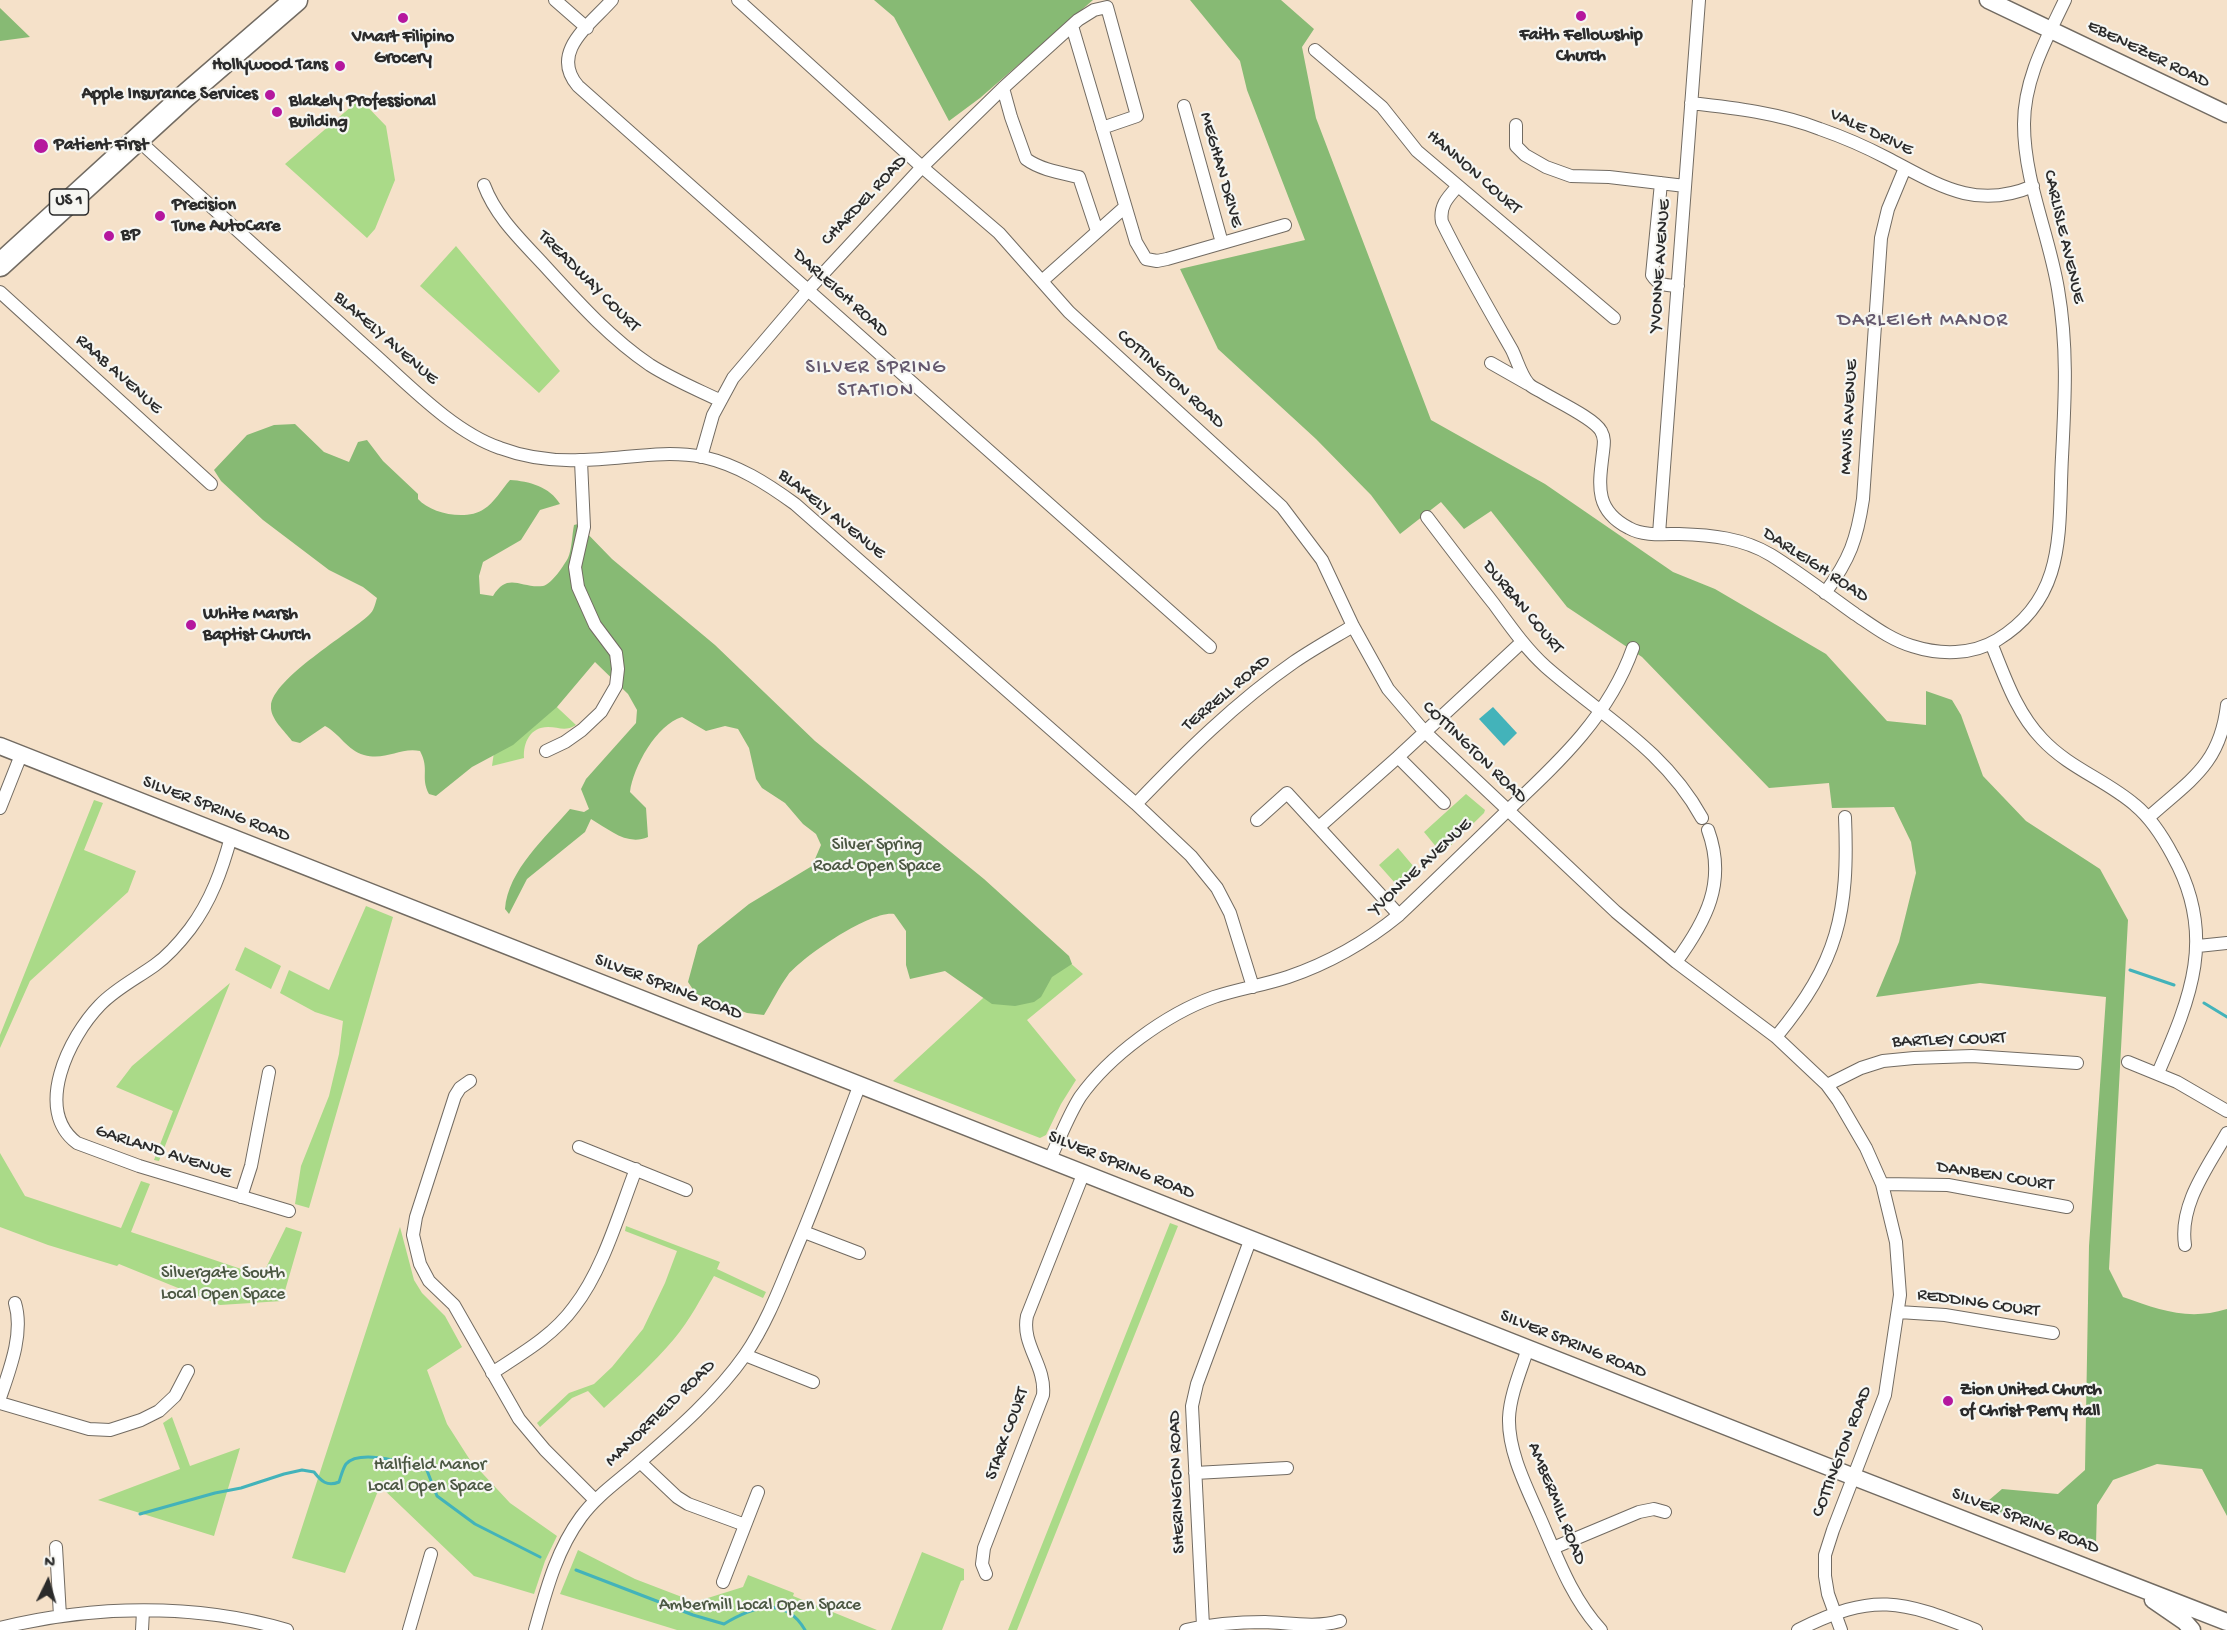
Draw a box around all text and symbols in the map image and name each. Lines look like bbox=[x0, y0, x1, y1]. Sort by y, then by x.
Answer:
marker: Faith Fellowship Church bbox=[1574, 9, 1588, 23]
marker: VMart Filipino Grocery bbox=[396, 11, 410, 25]
street label: EBENEZER ROAD bbox=[2083, 16, 2213, 94]
place label: Faith Fellowship Church bbox=[1519, 25, 1643, 68]
place label: VMart Filipino Grocery bbox=[352, 27, 454, 70]
place label: Hollywood Tans bbox=[212, 55, 328, 77]
marker: Hollywood Tans bbox=[333, 59, 347, 73]
place label: Apple Insurance Services bbox=[82, 84, 258, 106]
marker: Apple Insurance Services bbox=[263, 88, 277, 102]
place label: Blakely Professional Building bbox=[289, 91, 436, 134]
street label: VALE DRIVE bbox=[1826, 104, 1916, 162]
marker: Blakely Professional Building bbox=[270, 105, 284, 119]
street label: MEGHAN DRIVE bbox=[1193, 110, 1247, 230]
street label: HANNON COURT bbox=[1421, 126, 1525, 220]
place label: Patient First bbox=[54, 135, 148, 157]
marker: Patient First bbox=[32, 137, 50, 155]
street label: CHARDEL ROAD bbox=[817, 151, 913, 251]
street label: CARLISLE AVENUE bbox=[2037, 168, 2089, 306]
road number: US 1 bbox=[50, 189, 88, 215]
place label: Precision Tune AutoCare bbox=[172, 195, 281, 238]
street label: YVONNE AVENUE bbox=[1646, 199, 1676, 333]
marker: Precision Tune AutoCare bbox=[153, 209, 167, 223]
place label: BP bbox=[121, 225, 140, 247]
street label: TREADWAY COURT bbox=[532, 226, 644, 338]
marker: BP bbox=[102, 229, 116, 243]
street label: DARLEIGH ROAD bbox=[787, 245, 893, 343]
street label: BLAKELY AVENUE bbox=[328, 288, 442, 390]
district label: DARLEIGH MANOR bbox=[1838, 310, 2008, 334]
street label: COTTINGTON ROAD bbox=[1111, 326, 1229, 434]
street label: RAAB AVENUE bbox=[70, 330, 166, 420]
district label: SILVER SPRING STATION bbox=[806, 357, 946, 404]
street label: MAVIS AVENUE bbox=[1836, 359, 1864, 475]
street label: BLAKELY AVENUE bbox=[773, 465, 889, 565]
street label: DARLEIGH ROAD bbox=[1758, 524, 1872, 608]
street label: DURBAN COURT bbox=[1477, 557, 1567, 659]
place label: White Marsh Baptist Church bbox=[203, 604, 311, 646]
marker: White Marsh Baptist Church bbox=[184, 618, 198, 632]
street label: TERRELL ROAD bbox=[1179, 651, 1275, 737]
street label: COTTINGTON ROAD bbox=[1417, 697, 1531, 809]
street label: SILVER SPRING ROAD bbox=[139, 772, 293, 848]
street label: YVONNE AVENUE bbox=[1365, 815, 1477, 921]
park label: Silver Spring Road Open Space bbox=[813, 835, 941, 878]
street label: SILVER SPRING ROAD bbox=[591, 950, 745, 1026]
street label: BARTLEY COURT bbox=[1892, 1028, 2006, 1054]
street label: GARLAND AVENUE bbox=[92, 1121, 234, 1185]
street label: SILVER SPRING ROAD bbox=[1045, 1127, 1197, 1205]
street label: DANBEN COURT bbox=[1935, 1157, 2055, 1197]
park label: Silvergate South Local Open Space bbox=[161, 1263, 285, 1306]
street label: REDDING COURT bbox=[1916, 1285, 2040, 1323]
street label: SILVER SPRING ROAD bbox=[1497, 1306, 1649, 1384]
street label: MANORFIELD ROAD bbox=[601, 1356, 721, 1472]
place label: Zion United Church of Christ Perry Hall bbox=[1960, 1380, 2102, 1422]
street label: COTTINGTON ROAD bbox=[1808, 1384, 1878, 1520]
street label: STARK COURT bbox=[981, 1385, 1035, 1483]
marker: Zion United Church of Christ Perry Hall bbox=[1941, 1394, 1955, 1408]
street label: SHERINGTON ROAD bbox=[1165, 1410, 1191, 1554]
street label: AMBERMILL ROAD bbox=[1522, 1440, 1590, 1568]
park label: Hallfield Manor Local Open Space bbox=[368, 1455, 492, 1498]
street label: SILVER SPRING ROAD bbox=[1948, 1484, 2102, 1560]
north arrow bbox=[18, 1552, 78, 1612]
text: N bbox=[44, 1554, 56, 1573]
park label: Ambermill Local Open Space bbox=[659, 1595, 861, 1617]

